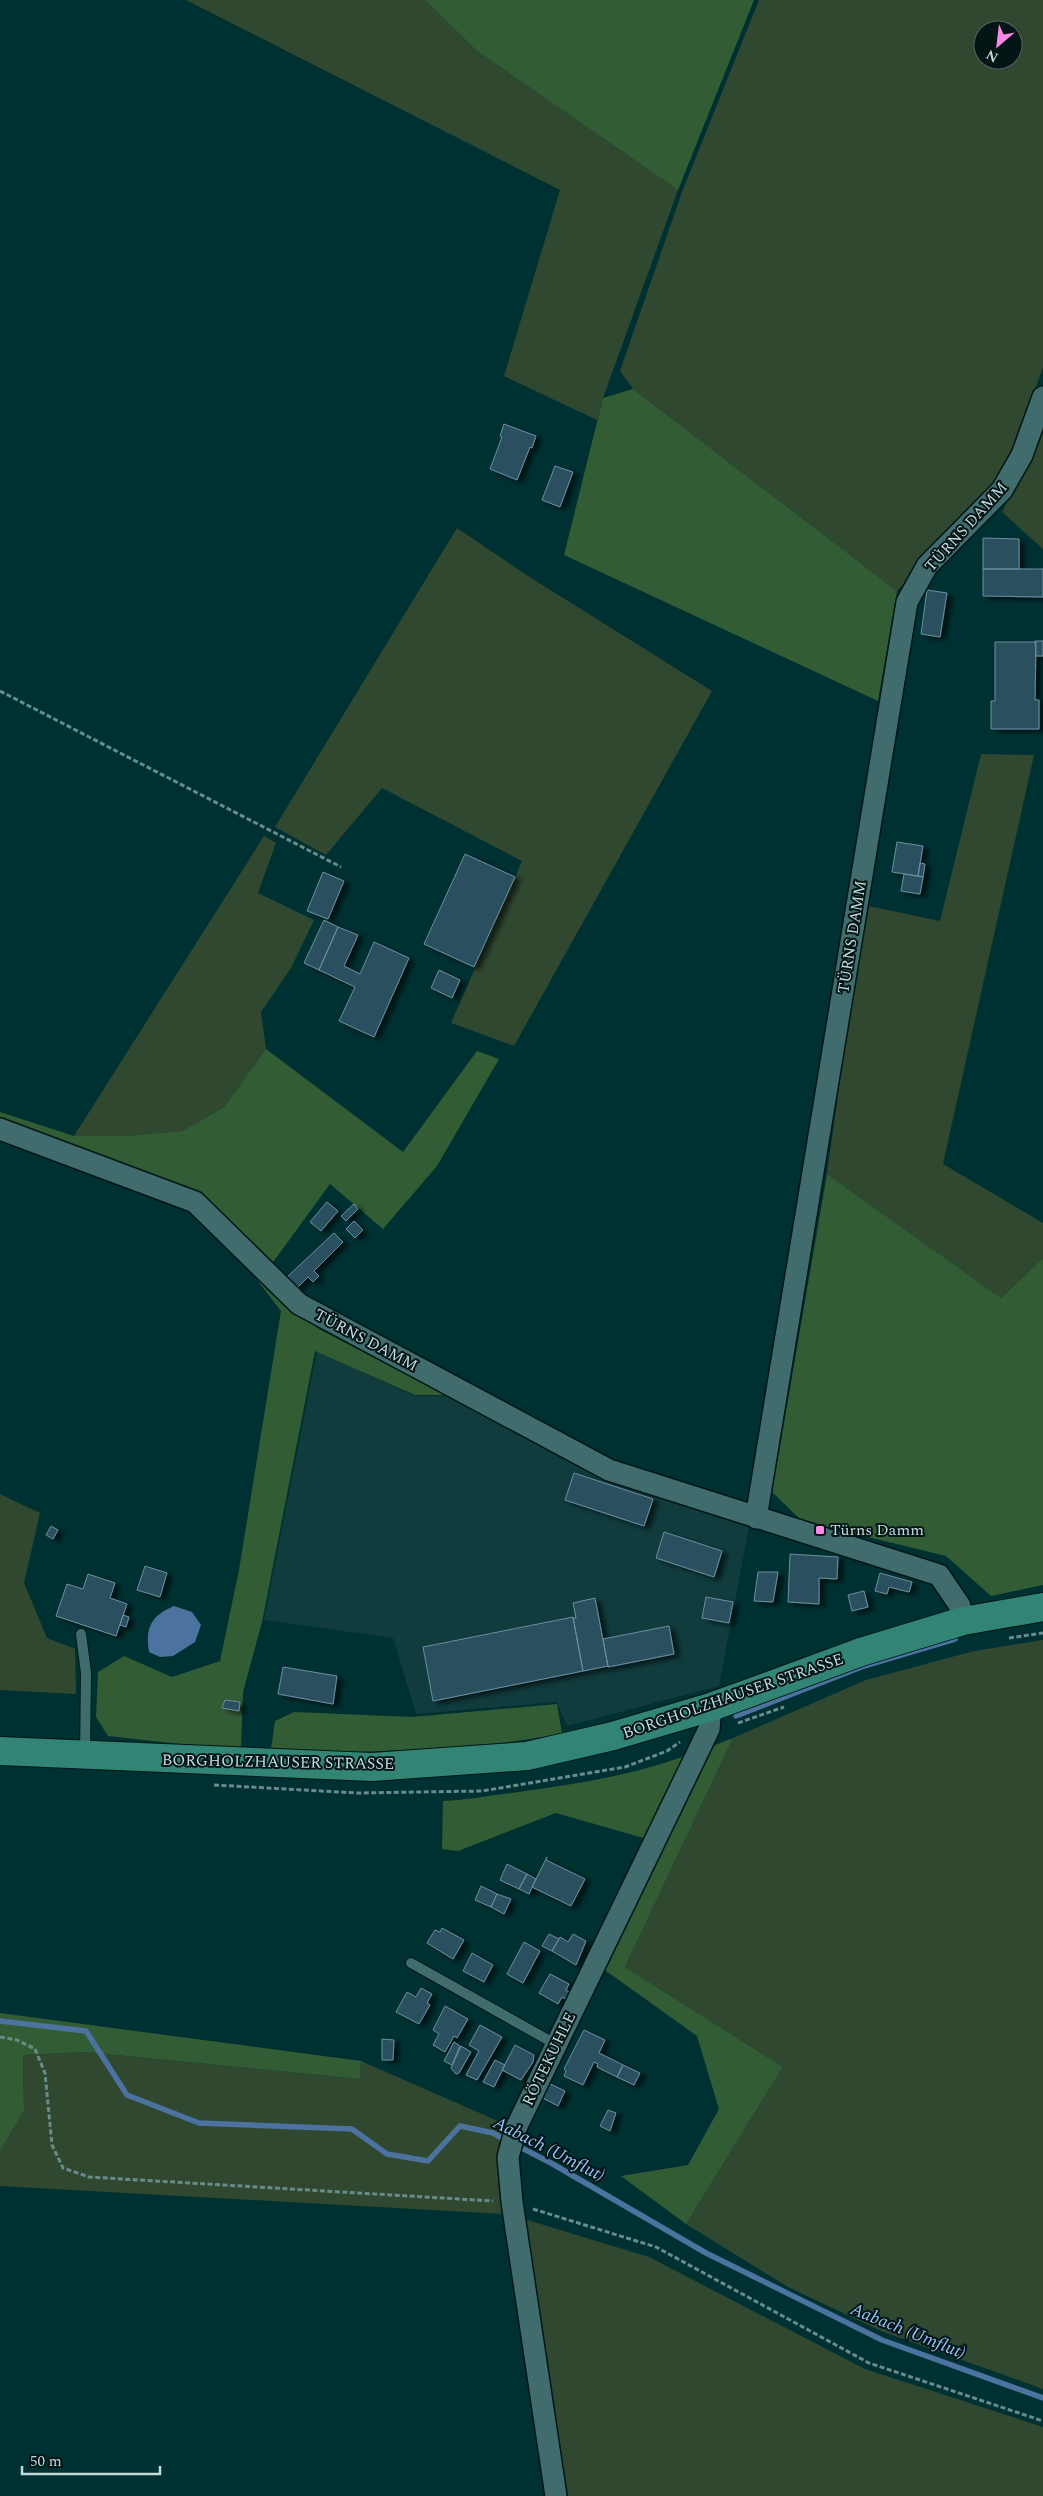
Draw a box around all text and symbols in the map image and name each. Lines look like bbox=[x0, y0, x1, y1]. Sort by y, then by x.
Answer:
north arrow bbox=[973, 20, 1023, 70]
text: N bbox=[982, 44, 1002, 68]
street label: TÜRNS DAMM bbox=[919, 477, 1013, 577]
street label: TÜRNS DAMM bbox=[831, 879, 873, 995]
street label: TÜRNS DAMM bbox=[310, 1303, 422, 1377]
place label: Türns Damm bbox=[830, 1518, 924, 1542]
marker: Türns Damm bbox=[814, 1524, 826, 1536]
street label: BORGHOLZHAUSER STRASSE bbox=[619, 1647, 847, 1745]
street label: BORGHOLZHAUSER STRASSE bbox=[162, 1748, 394, 1776]
street label: RÖTEKUHLE bbox=[516, 2008, 582, 2110]
water label: Aabach (Umflut) bbox=[488, 2109, 609, 2189]
water label: Aabach (Umflut) bbox=[846, 2295, 969, 2366]
scale bar bbox=[22, 2444, 160, 2476]
text: 50 m bbox=[30, 2450, 62, 2473]

